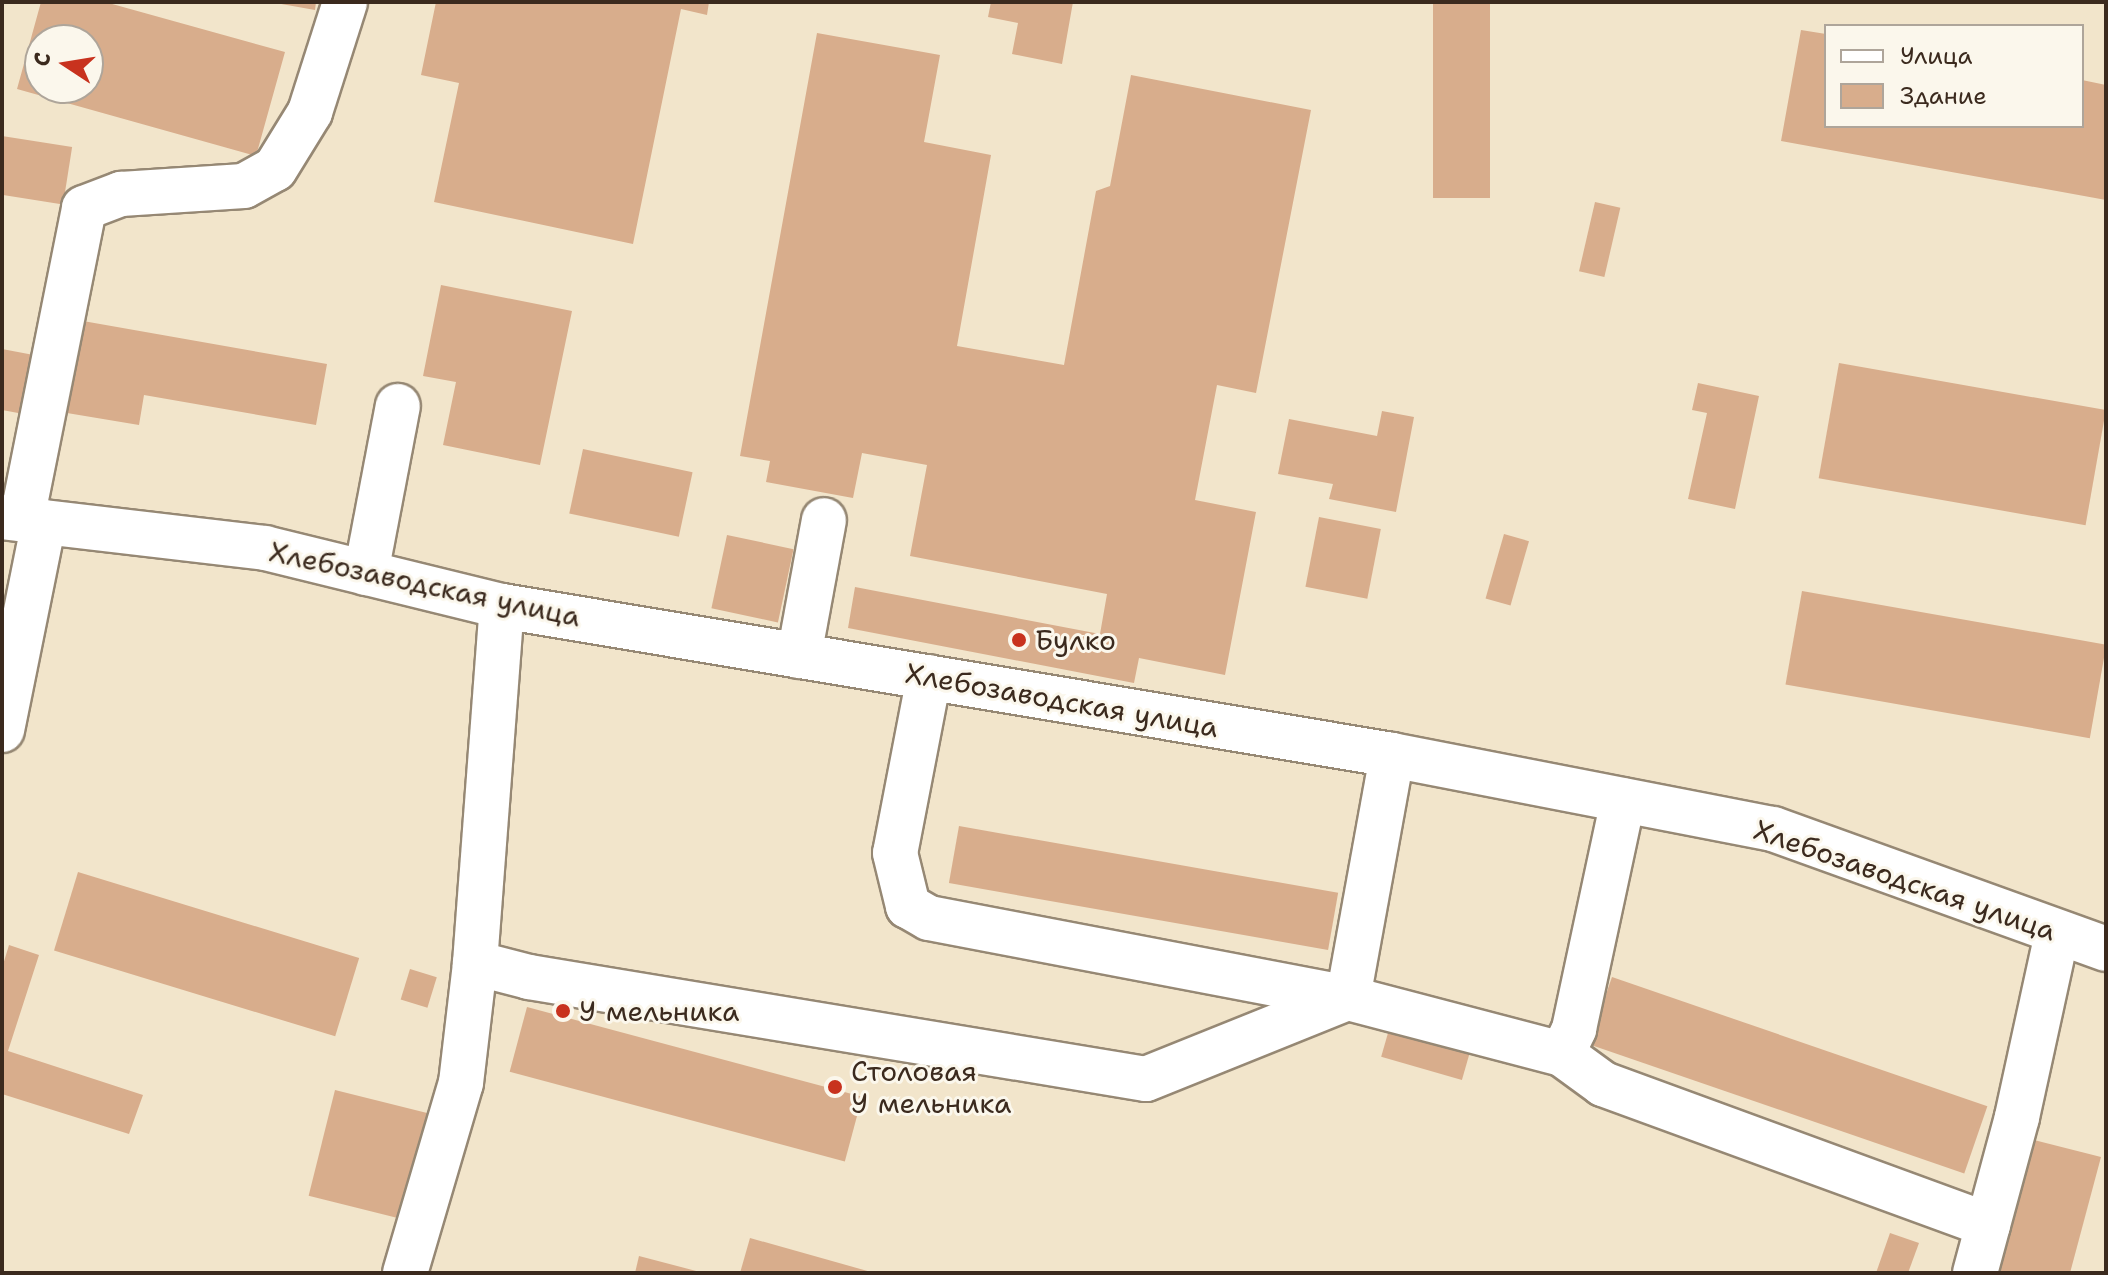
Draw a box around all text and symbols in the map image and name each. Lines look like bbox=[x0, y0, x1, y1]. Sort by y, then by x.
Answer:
north arrow bbox=[24, 24, 104, 104]
legend bbox=[1824, 24, 2084, 128]
text: Улица bbox=[1900, 40, 1973, 72]
text: С bbox=[26, 50, 58, 69]
text: Здание bbox=[1900, 80, 1987, 112]
street label: Хлебозаводская улица bbox=[266, 535, 584, 633]
place label: Булко bbox=[1035, 623, 1116, 657]
marker: Булко bbox=[1010, 631, 1028, 649]
street label: Хлебозаводская улица bbox=[903, 656, 1221, 744]
street label: Хлебозаводская улица bbox=[1750, 813, 2060, 947]
place label: У мельника bbox=[579, 994, 739, 1028]
marker: У мельника bbox=[554, 1002, 572, 1020]
place label: Столовая У мельника bbox=[851, 1054, 1011, 1120]
marker: Столовая У мельника bbox=[826, 1078, 844, 1096]

